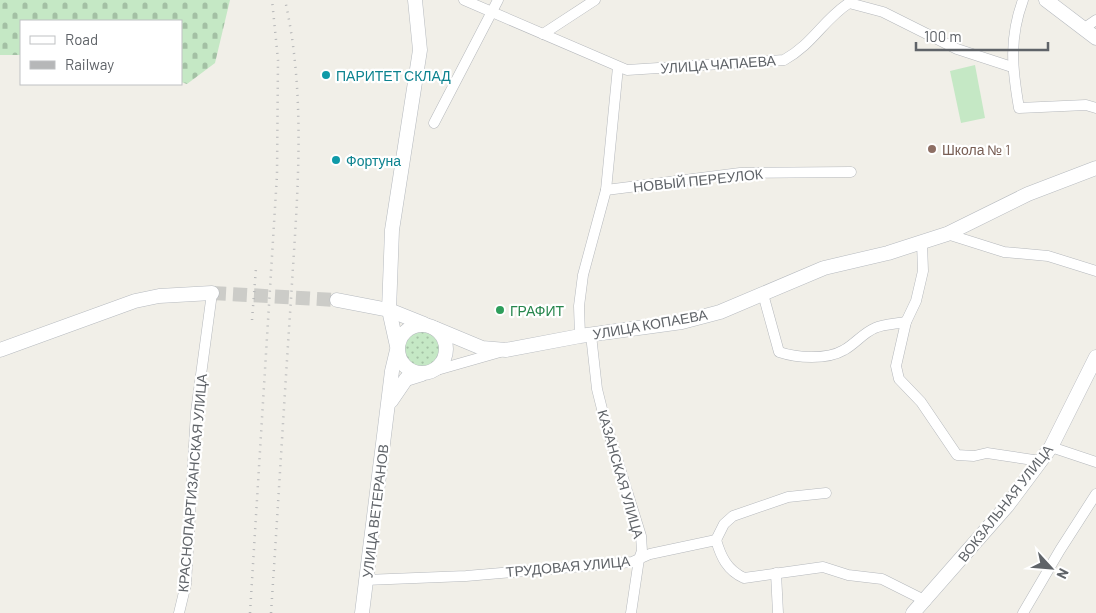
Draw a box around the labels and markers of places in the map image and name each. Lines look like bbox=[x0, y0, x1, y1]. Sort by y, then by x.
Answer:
place label: ПАРИТЕТ СКЛАД bbox=[336, 67, 451, 84]
marker: ПАРИТЕТ СКЛАД bbox=[320, 69, 332, 81]
place label: Школа № 1 bbox=[942, 141, 1010, 158]
marker: Школа № 1 bbox=[926, 143, 938, 155]
place label: Фортуна bbox=[346, 152, 401, 169]
marker: Фортуна bbox=[330, 154, 342, 166]
place label: ГРАФИТ bbox=[510, 302, 565, 319]
marker: ГРАФИТ bbox=[494, 304, 506, 316]

